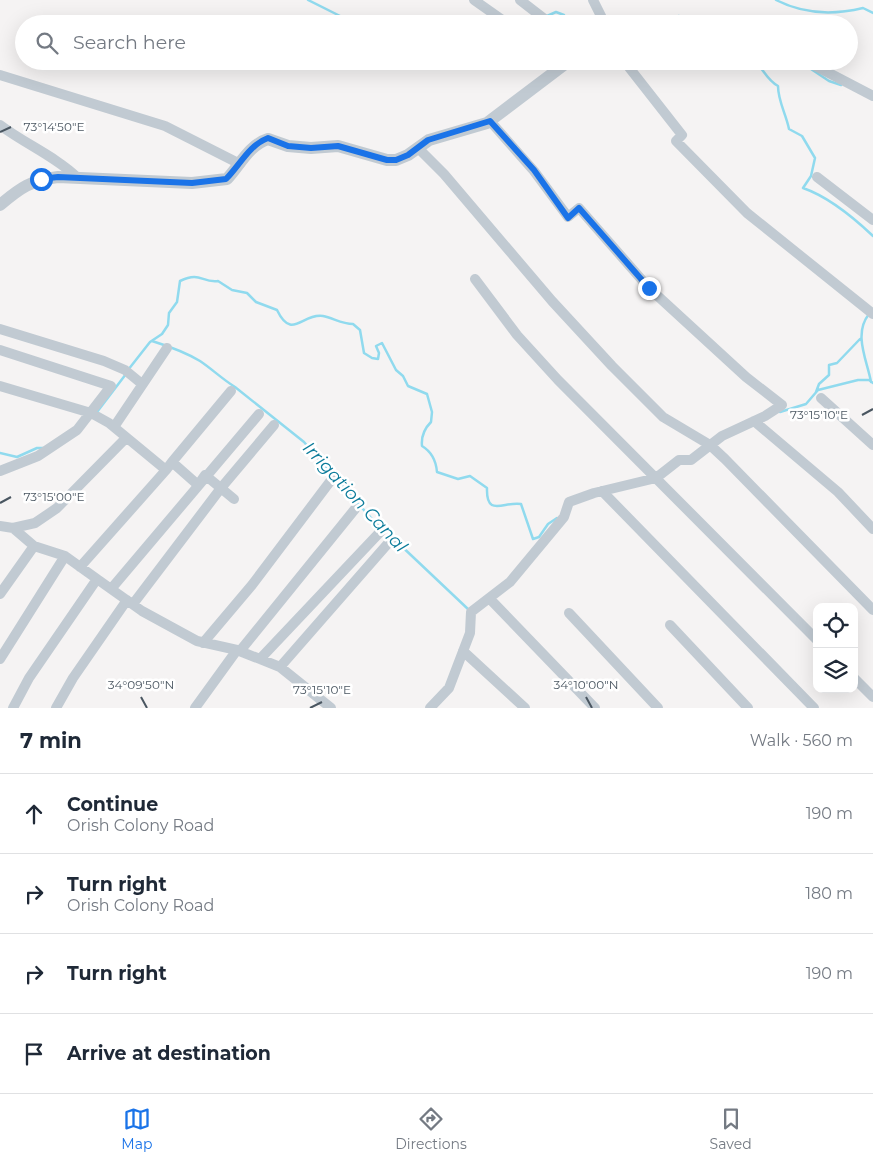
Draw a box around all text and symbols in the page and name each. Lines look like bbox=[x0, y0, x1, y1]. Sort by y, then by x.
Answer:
search box bbox=[15, 15, 858, 70]
icon: search bbox=[33, 29, 61, 57]
text: Search here bbox=[73, 31, 186, 54]
text: 73°14'50"E bbox=[24, 119, 84, 134]
route start bbox=[30, 168, 53, 191]
route end bbox=[638, 277, 661, 300]
text: 73°15'10"E bbox=[790, 407, 848, 422]
water label: Irrigation Canal bbox=[298, 437, 412, 557]
text: 73°15'00"E bbox=[23, 489, 85, 504]
map controls bbox=[813, 603, 858, 693]
button: locate bbox=[813, 603, 858, 648]
button: layers bbox=[813, 648, 858, 693]
text: 34°09'50"N bbox=[108, 677, 174, 692]
text: 34°10'00"N bbox=[554, 677, 618, 692]
text: 73°15'10"E bbox=[293, 682, 351, 697]
text: 7 min bbox=[20, 728, 82, 753]
text: Walk · 560 m bbox=[750, 731, 853, 750]
text: Continue bbox=[67, 793, 158, 816]
icon: ahead bbox=[20, 800, 48, 828]
text: 190 m bbox=[806, 804, 853, 823]
text: Orish Colony Road bbox=[67, 816, 214, 835]
text: Turn right bbox=[67, 873, 167, 896]
icon: right bbox=[20, 880, 48, 908]
text: 180 m bbox=[805, 884, 853, 903]
text: Orish Colony Road bbox=[67, 896, 214, 915]
icon: right bbox=[20, 960, 48, 988]
text: Turn right bbox=[67, 962, 167, 985]
text: 190 m bbox=[806, 964, 853, 983]
icon: arrive bbox=[20, 1040, 48, 1068]
text: Arrive at destination bbox=[67, 1042, 271, 1065]
tab: Map bbox=[121, 1105, 152, 1153]
tab: Directions bbox=[395, 1105, 467, 1153]
tab: Saved bbox=[710, 1105, 752, 1153]

